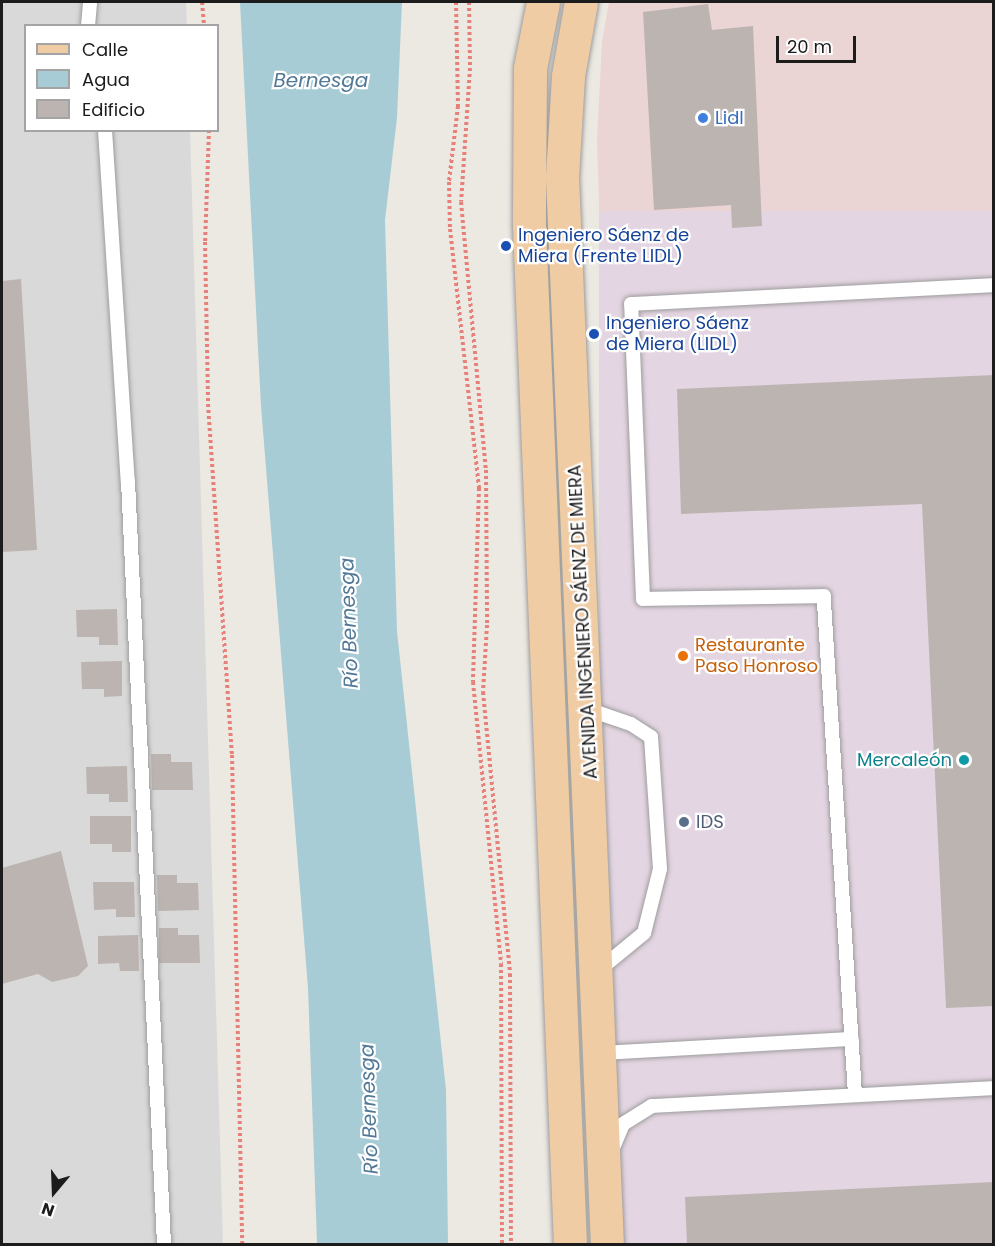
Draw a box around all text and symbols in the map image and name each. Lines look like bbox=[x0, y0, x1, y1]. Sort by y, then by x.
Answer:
legend bbox=[24, 24, 219, 132]
scale bar bbox=[779, 24, 858, 62]
text: 20 m bbox=[787, 34, 832, 59]
text: Calle bbox=[82, 37, 128, 62]
text: Agua bbox=[82, 67, 130, 92]
water label: Bernesga bbox=[274, 68, 368, 92]
text: Edificio bbox=[82, 97, 145, 122]
place label: Lidl bbox=[715, 107, 744, 129]
marker: Lidl bbox=[696, 111, 710, 125]
place label: Ingeniero Sáenz de Miera (Frente LIDL) bbox=[518, 225, 689, 268]
marker: Ingeniero Sáenz de Miera (Frente LIDL) bbox=[499, 239, 513, 253]
place label: Ingeniero Sáenz de Miera (LIDL) bbox=[606, 313, 749, 356]
marker: Ingeniero Sáenz de Miera (LIDL) bbox=[587, 327, 601, 341]
street label: AVENIDA INGENIERO SÁENZ DE MIERA bbox=[564, 464, 602, 780]
water label: Río Bernesga bbox=[335, 557, 363, 689]
place label: Restaurante Paso Honroso bbox=[695, 635, 818, 678]
marker: Restaurante Paso Honroso bbox=[676, 649, 690, 663]
place label: Mercaleón bbox=[857, 749, 952, 771]
marker: Mercaleón bbox=[957, 753, 971, 767]
place label: IDS bbox=[696, 811, 724, 833]
marker: IDS bbox=[677, 815, 691, 829]
water label: Río Bernesga bbox=[355, 1043, 383, 1175]
north arrow bbox=[24, 1162, 84, 1222]
text: N bbox=[39, 1197, 57, 1222]

